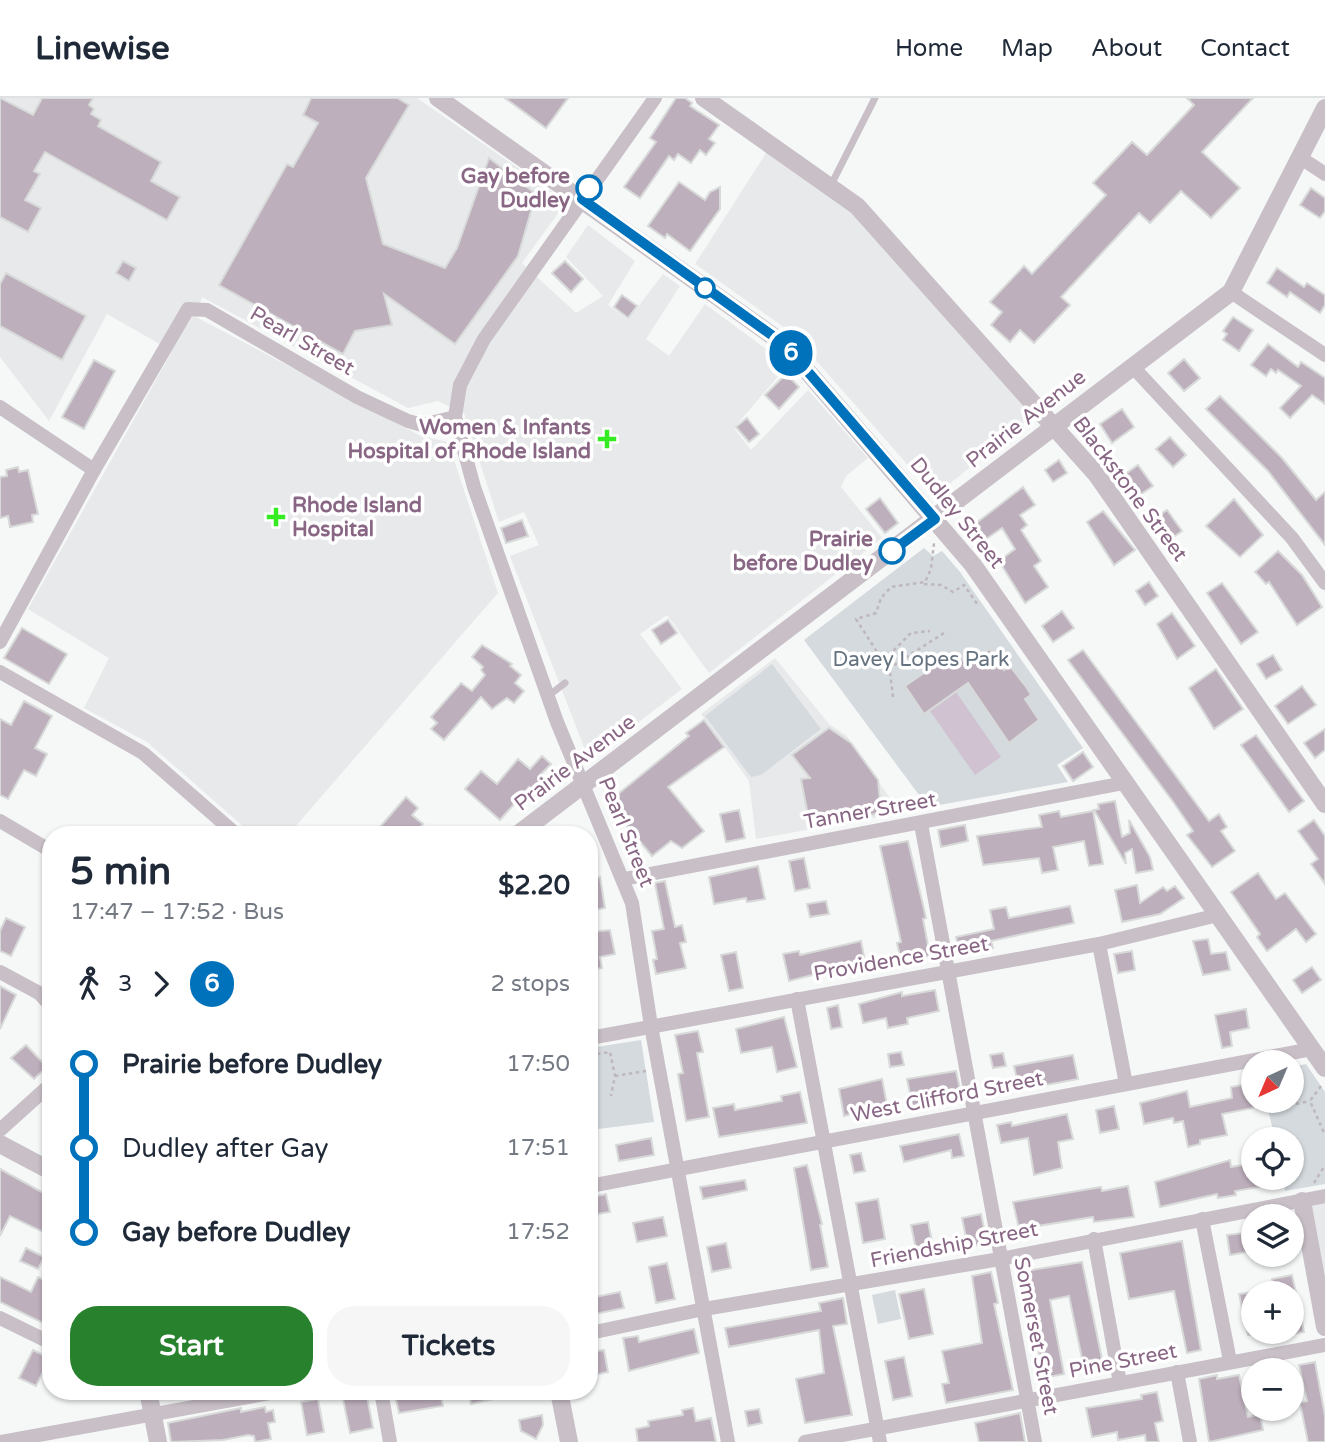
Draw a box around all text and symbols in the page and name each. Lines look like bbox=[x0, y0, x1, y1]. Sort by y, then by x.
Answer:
text: Linewise bbox=[35, 29, 170, 68]
text: Home bbox=[895, 34, 963, 63]
text: Map bbox=[1001, 34, 1053, 63]
text: About bbox=[1091, 34, 1162, 63]
text: Contact bbox=[1200, 34, 1290, 63]
place label: Gay before Dudley bbox=[461, 164, 571, 213]
marker: Gay before Dudley bbox=[576, 175, 602, 201]
unlabelled marker bbox=[695, 278, 715, 298]
street label: Pearl Street bbox=[245, 301, 359, 381]
line badge: 6 bbox=[768, 330, 814, 376]
text: 6 bbox=[783, 338, 799, 367]
street label: Prairie Avenue bbox=[961, 365, 1091, 473]
street label: Blackstone Street bbox=[1067, 412, 1193, 566]
place label: Women & Infants Hospital of Rhode Island bbox=[347, 415, 591, 464]
marker: Women & Infants Hospital of Rhode Island bbox=[597, 429, 617, 449]
street label: Dudley Street bbox=[905, 453, 1009, 573]
place label: Rhode Island Hospital bbox=[292, 493, 422, 542]
marker: Rhode Island Hospital bbox=[266, 507, 286, 527]
place label: Prairie before Dudley bbox=[733, 527, 874, 576]
marker: Prairie before Dudley bbox=[879, 538, 905, 564]
park label: Davey Lopes Park bbox=[832, 647, 1010, 672]
street label: Prairie Avenue bbox=[510, 709, 640, 817]
street label: Pearl Street bbox=[593, 773, 659, 891]
street label: Tanner Street bbox=[802, 787, 938, 835]
text: 5 min bbox=[70, 849, 171, 895]
text: $2.20 bbox=[498, 870, 570, 901]
text: 17:47 – 17:52 · Bus bbox=[70, 898, 284, 926]
street label: Providence Street bbox=[812, 931, 990, 987]
icon: walk bbox=[70, 965, 108, 1003]
icon: forward bbox=[142, 965, 180, 1003]
text: 6 bbox=[204, 969, 220, 998]
text: 3 bbox=[118, 970, 132, 998]
text: 2 stops bbox=[490, 970, 570, 998]
text: Prairie before Dudley bbox=[122, 1049, 382, 1080]
text: 17:50 bbox=[506, 1050, 570, 1078]
north arrow bbox=[1241, 1050, 1304, 1113]
map controls bbox=[1241, 1050, 1304, 1421]
street label: West Clifford Street bbox=[849, 1066, 1045, 1128]
button: locate bbox=[1241, 1127, 1304, 1190]
text: Dudley after Gay bbox=[122, 1133, 329, 1164]
text: 17:51 bbox=[506, 1134, 570, 1162]
button: layers bbox=[1241, 1204, 1304, 1267]
street label: Friendship Street bbox=[868, 1216, 1040, 1274]
text: Gay before Dudley bbox=[122, 1217, 351, 1248]
text: 17:52 bbox=[506, 1218, 570, 1246]
street label: Somerset Street bbox=[1008, 1255, 1064, 1417]
button: + bbox=[1241, 1281, 1304, 1344]
button: Start bbox=[70, 1306, 313, 1386]
button: Tickets bbox=[327, 1306, 570, 1386]
street label: Pine Street bbox=[1067, 1338, 1179, 1384]
button: − bbox=[1241, 1358, 1304, 1421]

